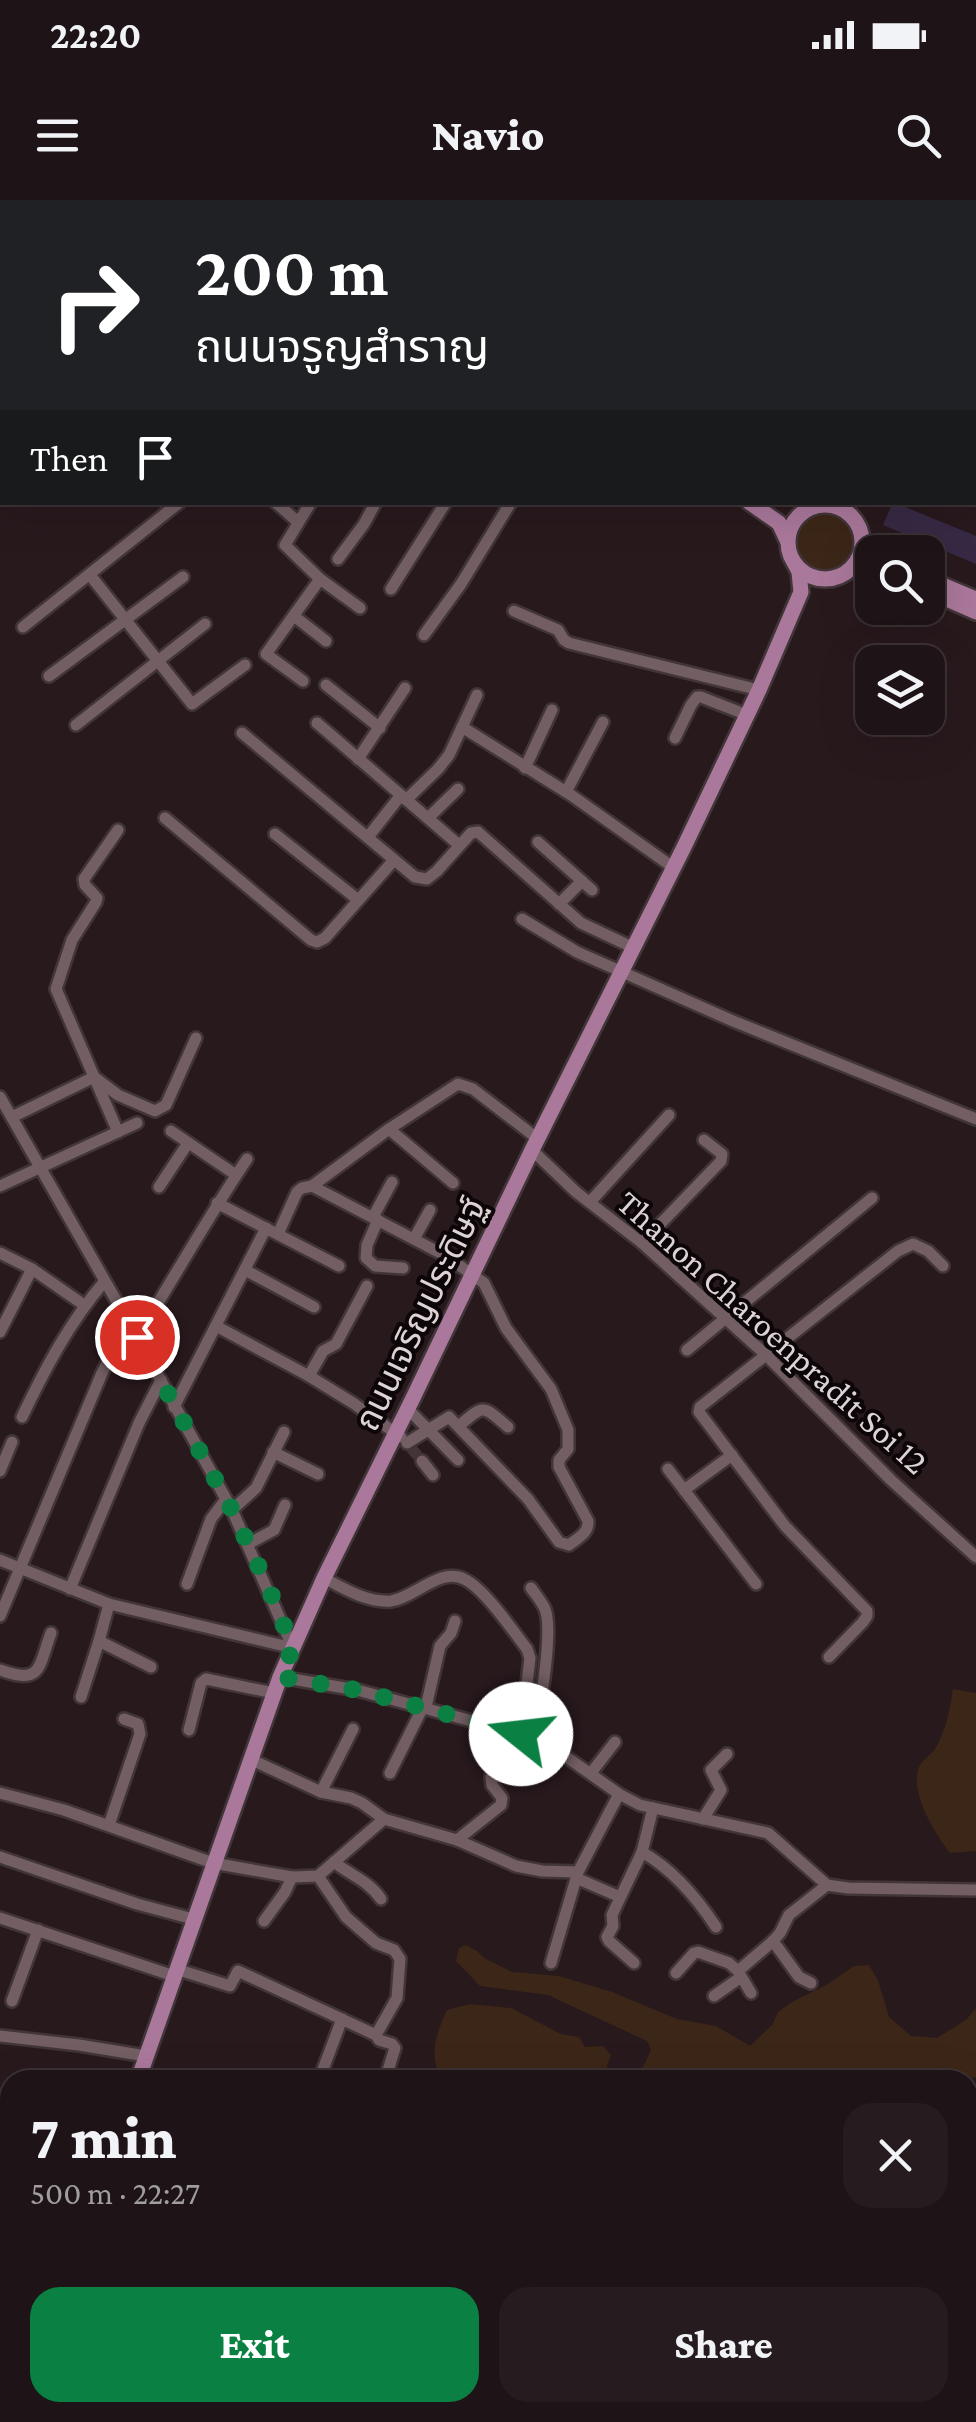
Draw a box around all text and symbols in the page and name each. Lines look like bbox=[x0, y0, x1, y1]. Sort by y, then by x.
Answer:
text: 22:20 bbox=[50, 14, 141, 56]
icon: menu bbox=[30, 108, 85, 163]
icon: search bbox=[891, 108, 946, 163]
text: Navio bbox=[431, 110, 545, 160]
text: 200 m bbox=[195, 232, 388, 310]
icon: right bbox=[30, 240, 160, 370]
text: ถนนจรูญสำราญ bbox=[195, 322, 489, 372]
icon: arrive bbox=[128, 430, 183, 485]
text: Then bbox=[30, 437, 108, 479]
map controls bbox=[855, 535, 945, 735]
button: search bbox=[855, 535, 945, 625]
button: layers bbox=[855, 645, 945, 735]
street label: Thanon Charoenpradit Soi 12 bbox=[609, 1183, 936, 1482]
street label: ถนนเจริญประดิษฐ์ bbox=[347, 1191, 494, 1437]
pin bbox=[95, 1295, 180, 1380]
icon: arrive bbox=[110, 1310, 165, 1365]
position arrow bbox=[469, 1682, 573, 1786]
button: close bbox=[843, 2103, 948, 2208]
text: 7 min bbox=[30, 2104, 176, 2171]
text: 500 m · 22:27 bbox=[30, 2175, 200, 2211]
button: Exit bbox=[30, 2287, 479, 2402]
button: Share bbox=[499, 2287, 948, 2402]

